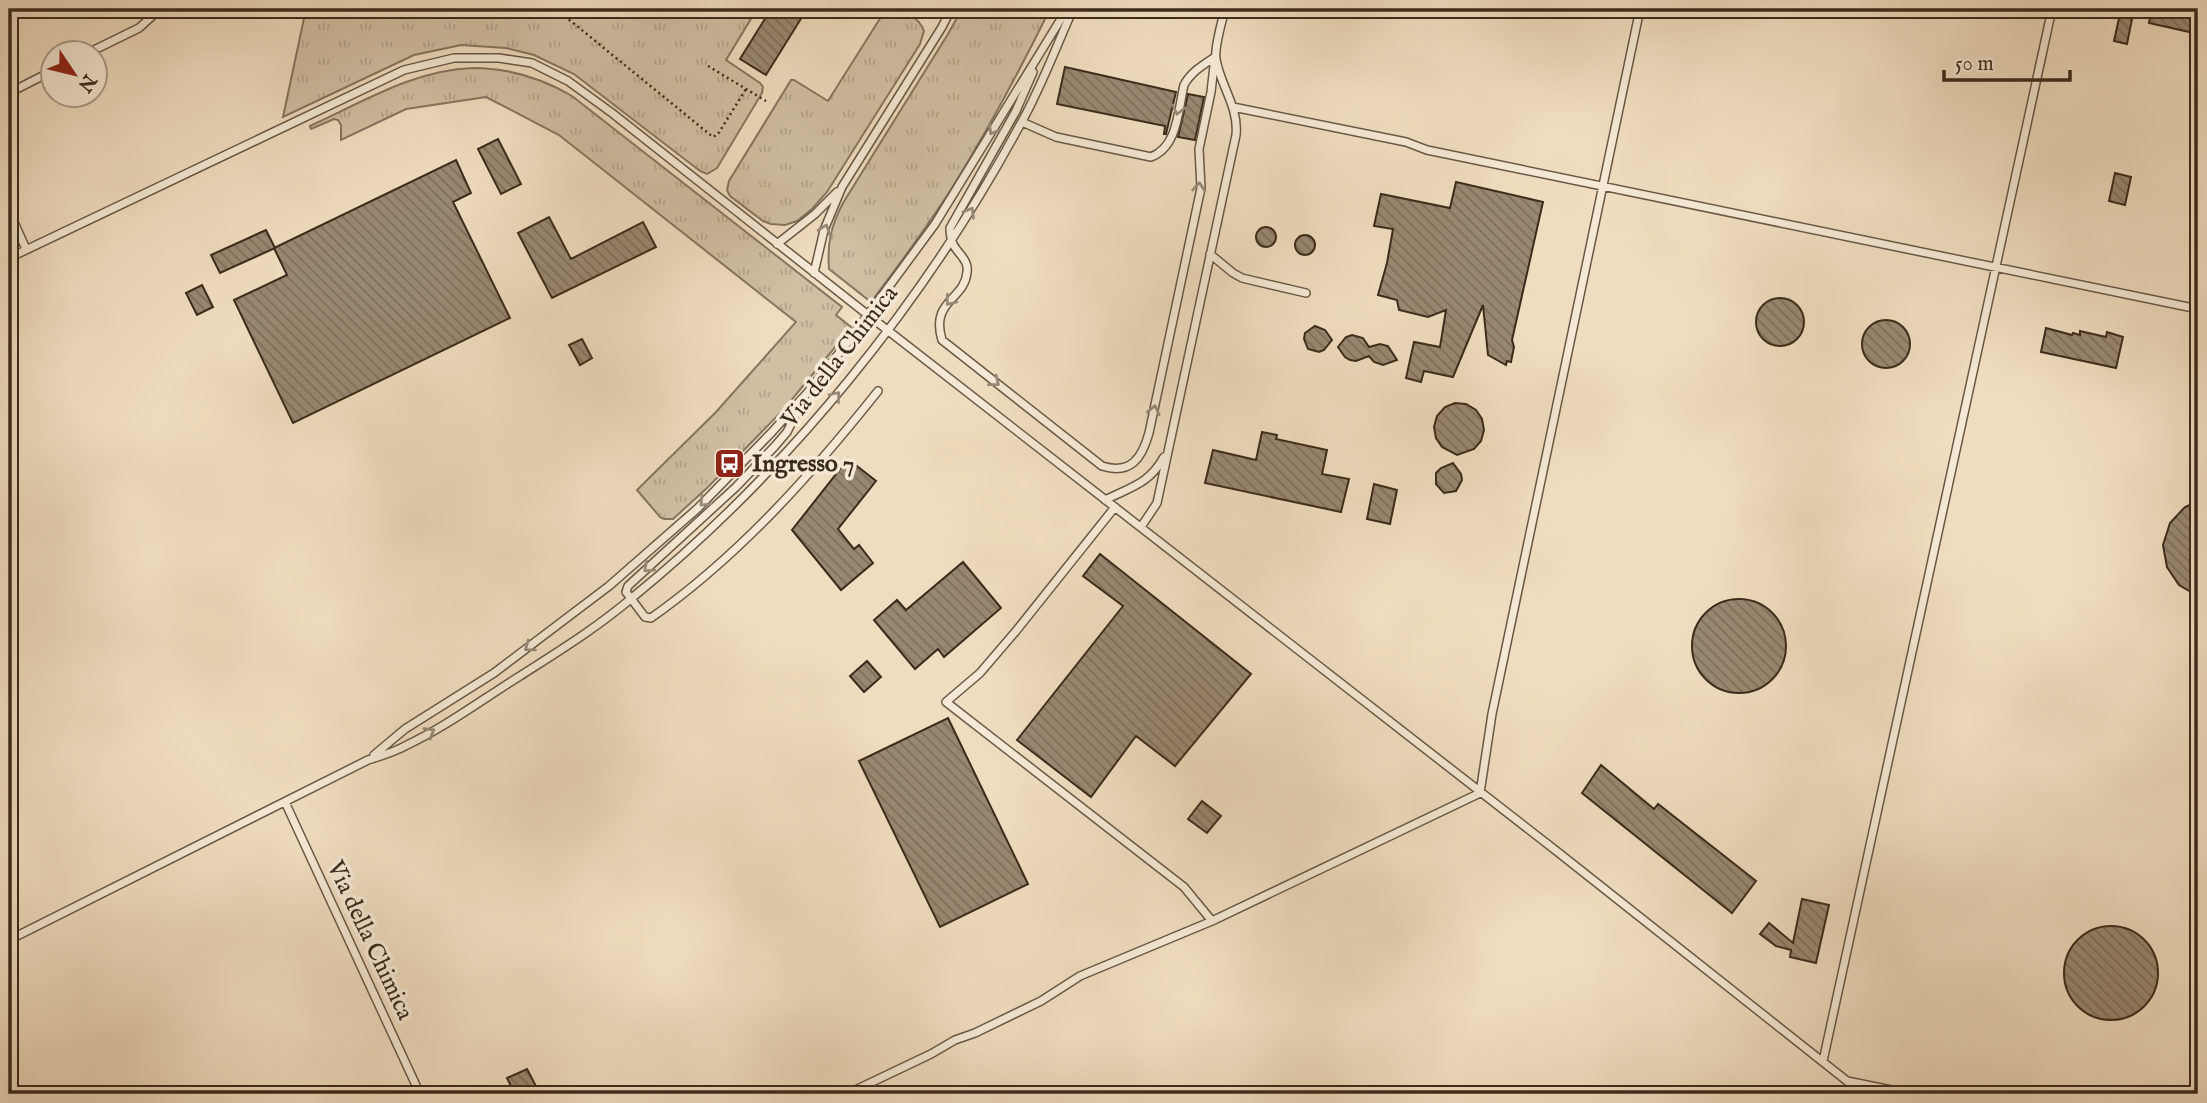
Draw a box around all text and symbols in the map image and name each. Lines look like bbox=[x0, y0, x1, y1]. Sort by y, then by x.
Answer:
north arrow bbox=[38, 38, 108, 108]
scale bar bbox=[1944, 38, 2070, 82]
text: 50 m bbox=[1955, 51, 1994, 78]
text: N bbox=[71, 68, 101, 97]
one-way arrow bbox=[1172, 103, 1186, 115]
one-way arrow bbox=[989, 122, 1002, 135]
one-way arrow bbox=[1191, 181, 1206, 192]
one-way arrow bbox=[962, 207, 975, 220]
one-way arrow bbox=[817, 223, 831, 235]
street label: Via della Chimica bbox=[774, 279, 906, 435]
one-way arrow bbox=[945, 293, 958, 306]
one-way arrow bbox=[987, 374, 1000, 386]
one-way arrow bbox=[828, 391, 840, 404]
one-way arrow bbox=[1146, 404, 1161, 416]
bus stop icon: Ingresso 7 bbox=[712, 446, 746, 480]
place label: Ingresso 7 bbox=[752, 449, 854, 480]
one-way arrow bbox=[700, 493, 713, 506]
one-way arrow bbox=[643, 560, 656, 572]
one-way arrow bbox=[524, 639, 537, 651]
one-way arrow bbox=[422, 728, 435, 741]
street label: Via della Chimica bbox=[319, 855, 420, 1026]

